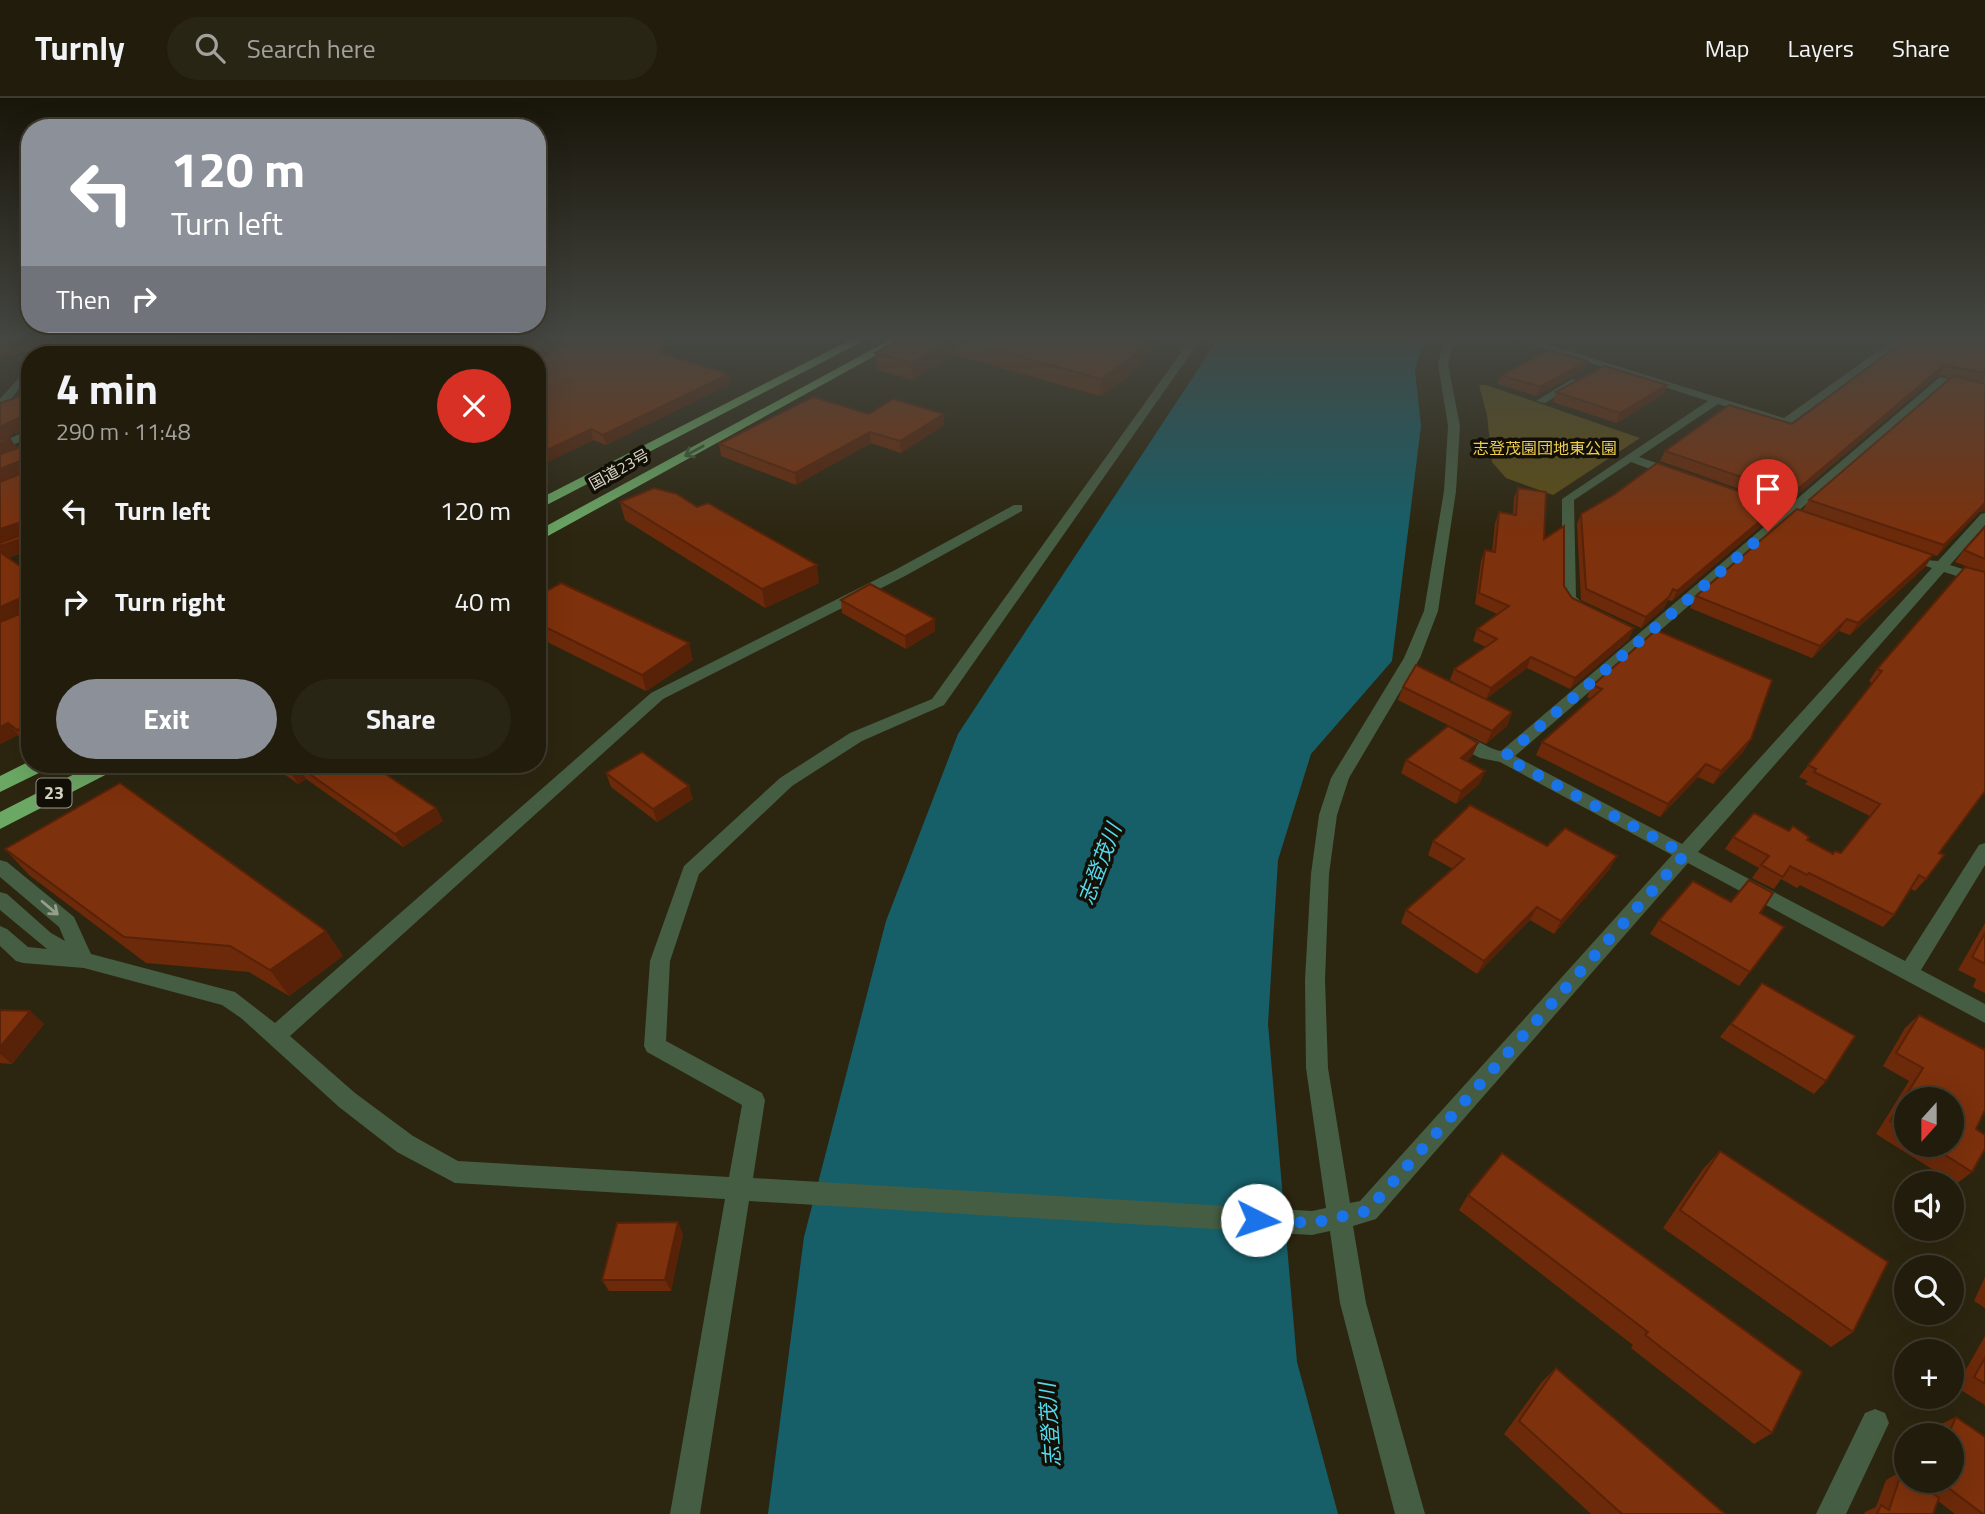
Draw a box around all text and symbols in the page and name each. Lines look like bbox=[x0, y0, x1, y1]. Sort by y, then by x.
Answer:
search box bbox=[167, 17, 657, 80]
text: Turnly bbox=[35, 23, 125, 73]
icon: search bbox=[191, 29, 229, 67]
text: Search here bbox=[247, 29, 376, 68]
text: Map bbox=[1705, 30, 1750, 66]
text: Layers bbox=[1788, 30, 1854, 66]
text: Share bbox=[1892, 30, 1950, 66]
text: 120 m bbox=[171, 131, 305, 206]
icon: left bbox=[56, 147, 147, 238]
text: Turn left bbox=[171, 199, 283, 247]
text: Then bbox=[56, 280, 111, 319]
icon: right bbox=[125, 280, 163, 318]
text: 4 min bbox=[56, 356, 158, 420]
button: close bbox=[437, 369, 511, 443]
text: 290 m · 11:48 bbox=[56, 414, 191, 449]
park label: 志登茂園団地東公園 bbox=[1473, 436, 1617, 460]
street label: 国道23号 bbox=[584, 443, 654, 495]
one-way arrow bbox=[685, 444, 705, 458]
pin bbox=[1738, 459, 1798, 531]
icon: arrive bbox=[1749, 470, 1787, 508]
text: Turn left bbox=[115, 491, 210, 530]
text: 120 m bbox=[440, 491, 511, 530]
icon: left bbox=[56, 492, 94, 530]
text: Turn right bbox=[115, 582, 226, 621]
text: 40 m bbox=[454, 582, 511, 621]
icon: right bbox=[56, 583, 94, 621]
button: Exit bbox=[56, 679, 277, 759]
button: Share bbox=[291, 679, 511, 759]
road number: 23 bbox=[36, 778, 72, 808]
water label: 志登茂川 bbox=[1069, 817, 1130, 909]
one-way arrow bbox=[40, 900, 58, 916]
north arrow bbox=[1894, 1087, 1964, 1157]
map controls bbox=[1894, 1087, 1964, 1493]
button: sound bbox=[1894, 1171, 1964, 1241]
position arrow bbox=[1220, 1183, 1294, 1257]
button: search bbox=[1894, 1255, 1964, 1325]
button: + bbox=[1894, 1339, 1964, 1409]
water label: 志登茂川 bbox=[1030, 1380, 1068, 1468]
button: − bbox=[1894, 1423, 1964, 1493]

